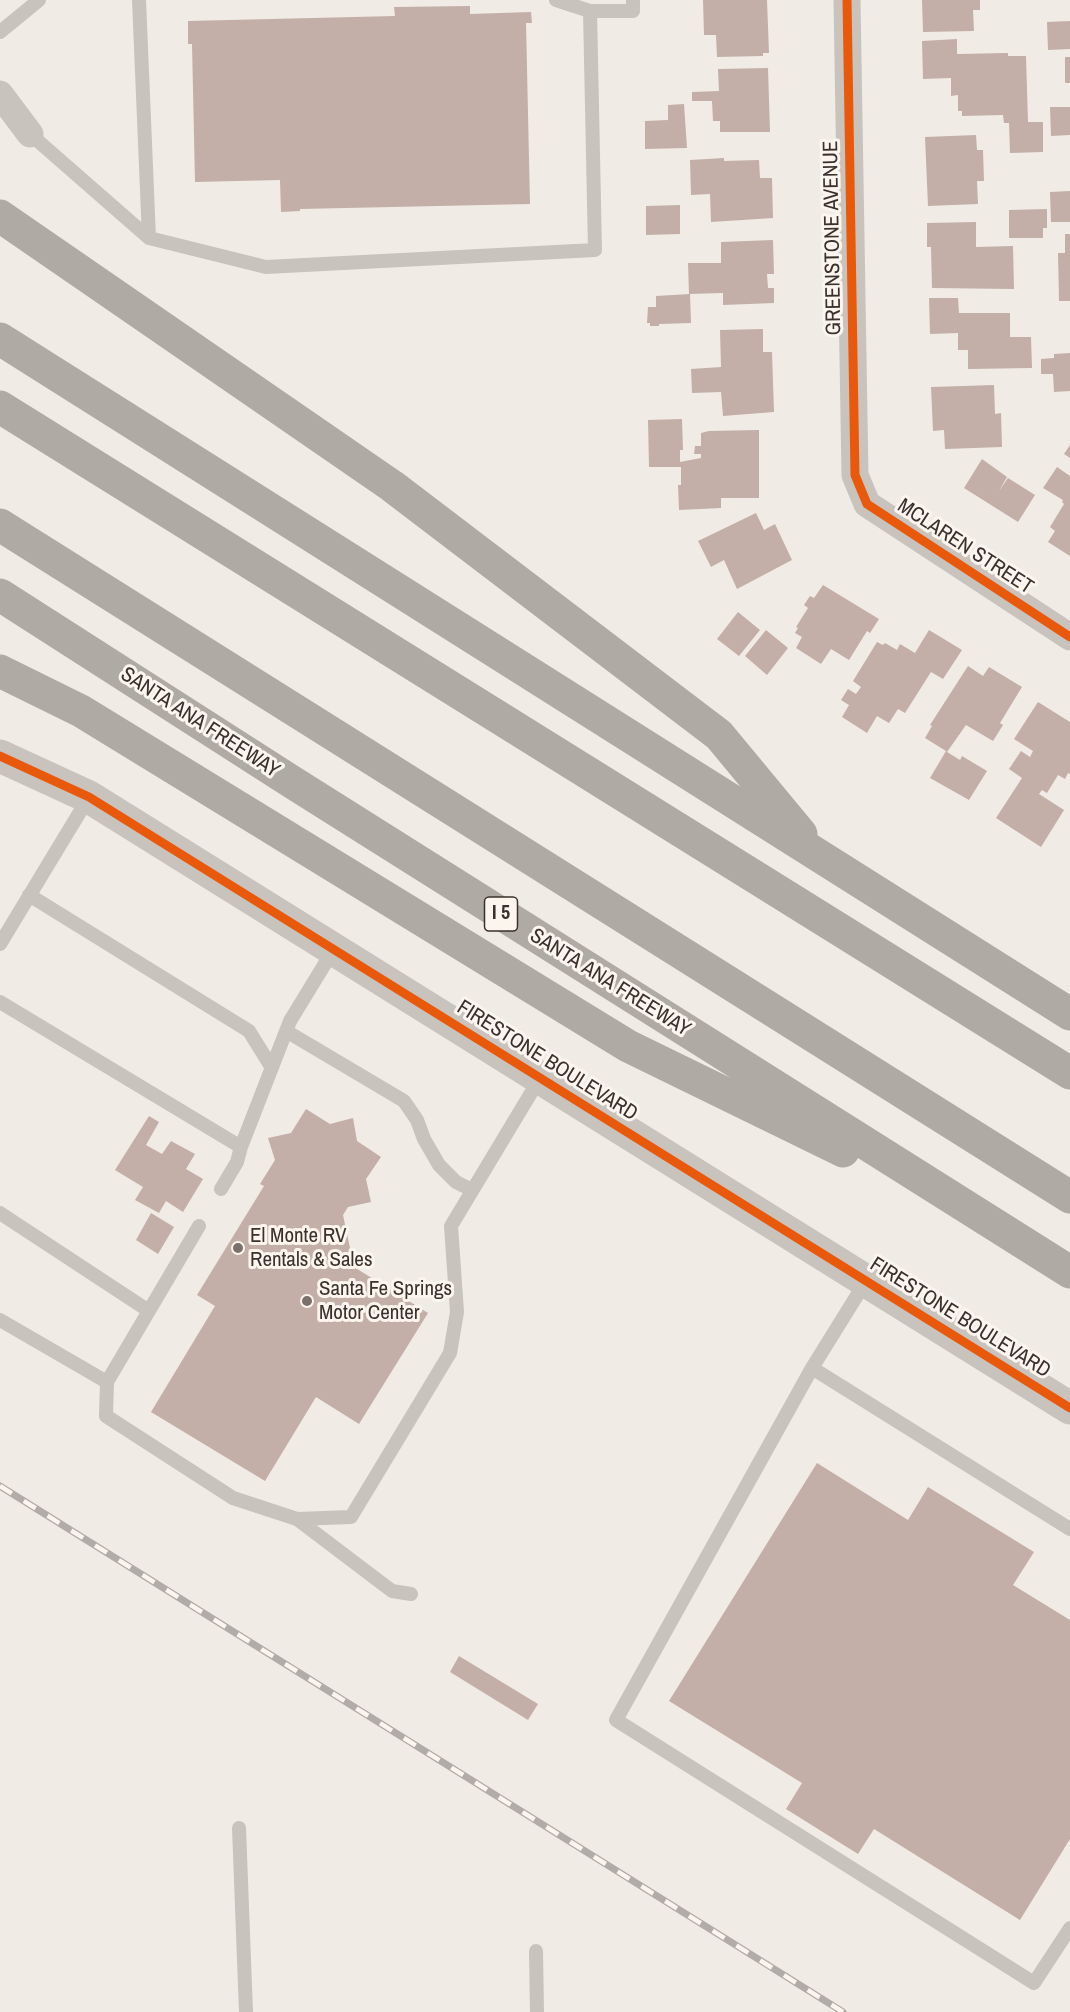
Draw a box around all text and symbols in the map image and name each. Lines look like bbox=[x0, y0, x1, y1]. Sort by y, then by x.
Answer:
street label: GREENSTONE AVENUE bbox=[819, 140, 847, 336]
street label: MCLAREN STREET bbox=[892, 494, 1038, 600]
street label: SANTA ANA FREEWAY bbox=[116, 662, 284, 784]
road number: I 5 bbox=[484, 897, 518, 931]
street label: SANTA ANA FREEWAY bbox=[525, 923, 695, 1043]
street label: FIRESTONE BOULEVARD bbox=[452, 995, 642, 1127]
place label: El Monte RV Rentals & Sales bbox=[250, 1223, 373, 1273]
marker: El Monte RV Rentals & Sales bbox=[231, 1241, 245, 1255]
street label: FIRESTONE BOULEVARD bbox=[865, 1252, 1055, 1384]
place label: Santa Fe Springs Motor Center bbox=[319, 1276, 452, 1326]
marker: Santa Fe Springs Motor Center bbox=[300, 1294, 314, 1308]

